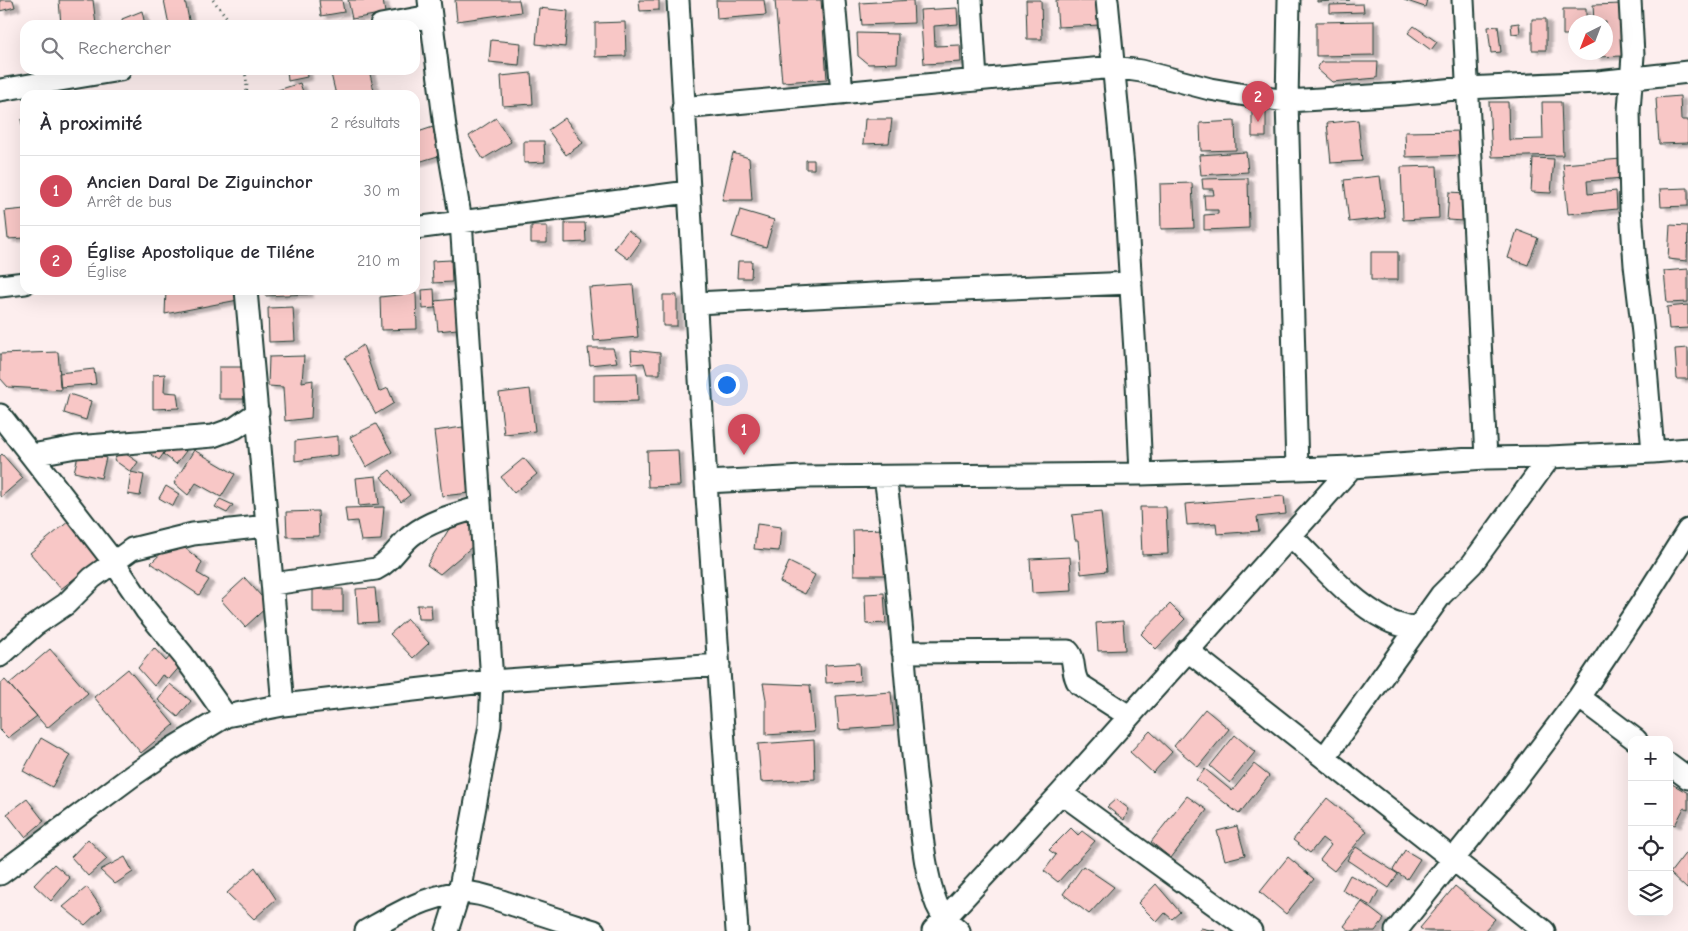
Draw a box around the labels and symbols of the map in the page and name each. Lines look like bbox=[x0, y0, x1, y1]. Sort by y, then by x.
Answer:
north arrow bbox=[1568, 15, 1613, 60]
pin: 2 bbox=[1242, 81, 1274, 122]
your location bbox=[714, 372, 740, 398]
pin: 1 bbox=[728, 414, 760, 455]

